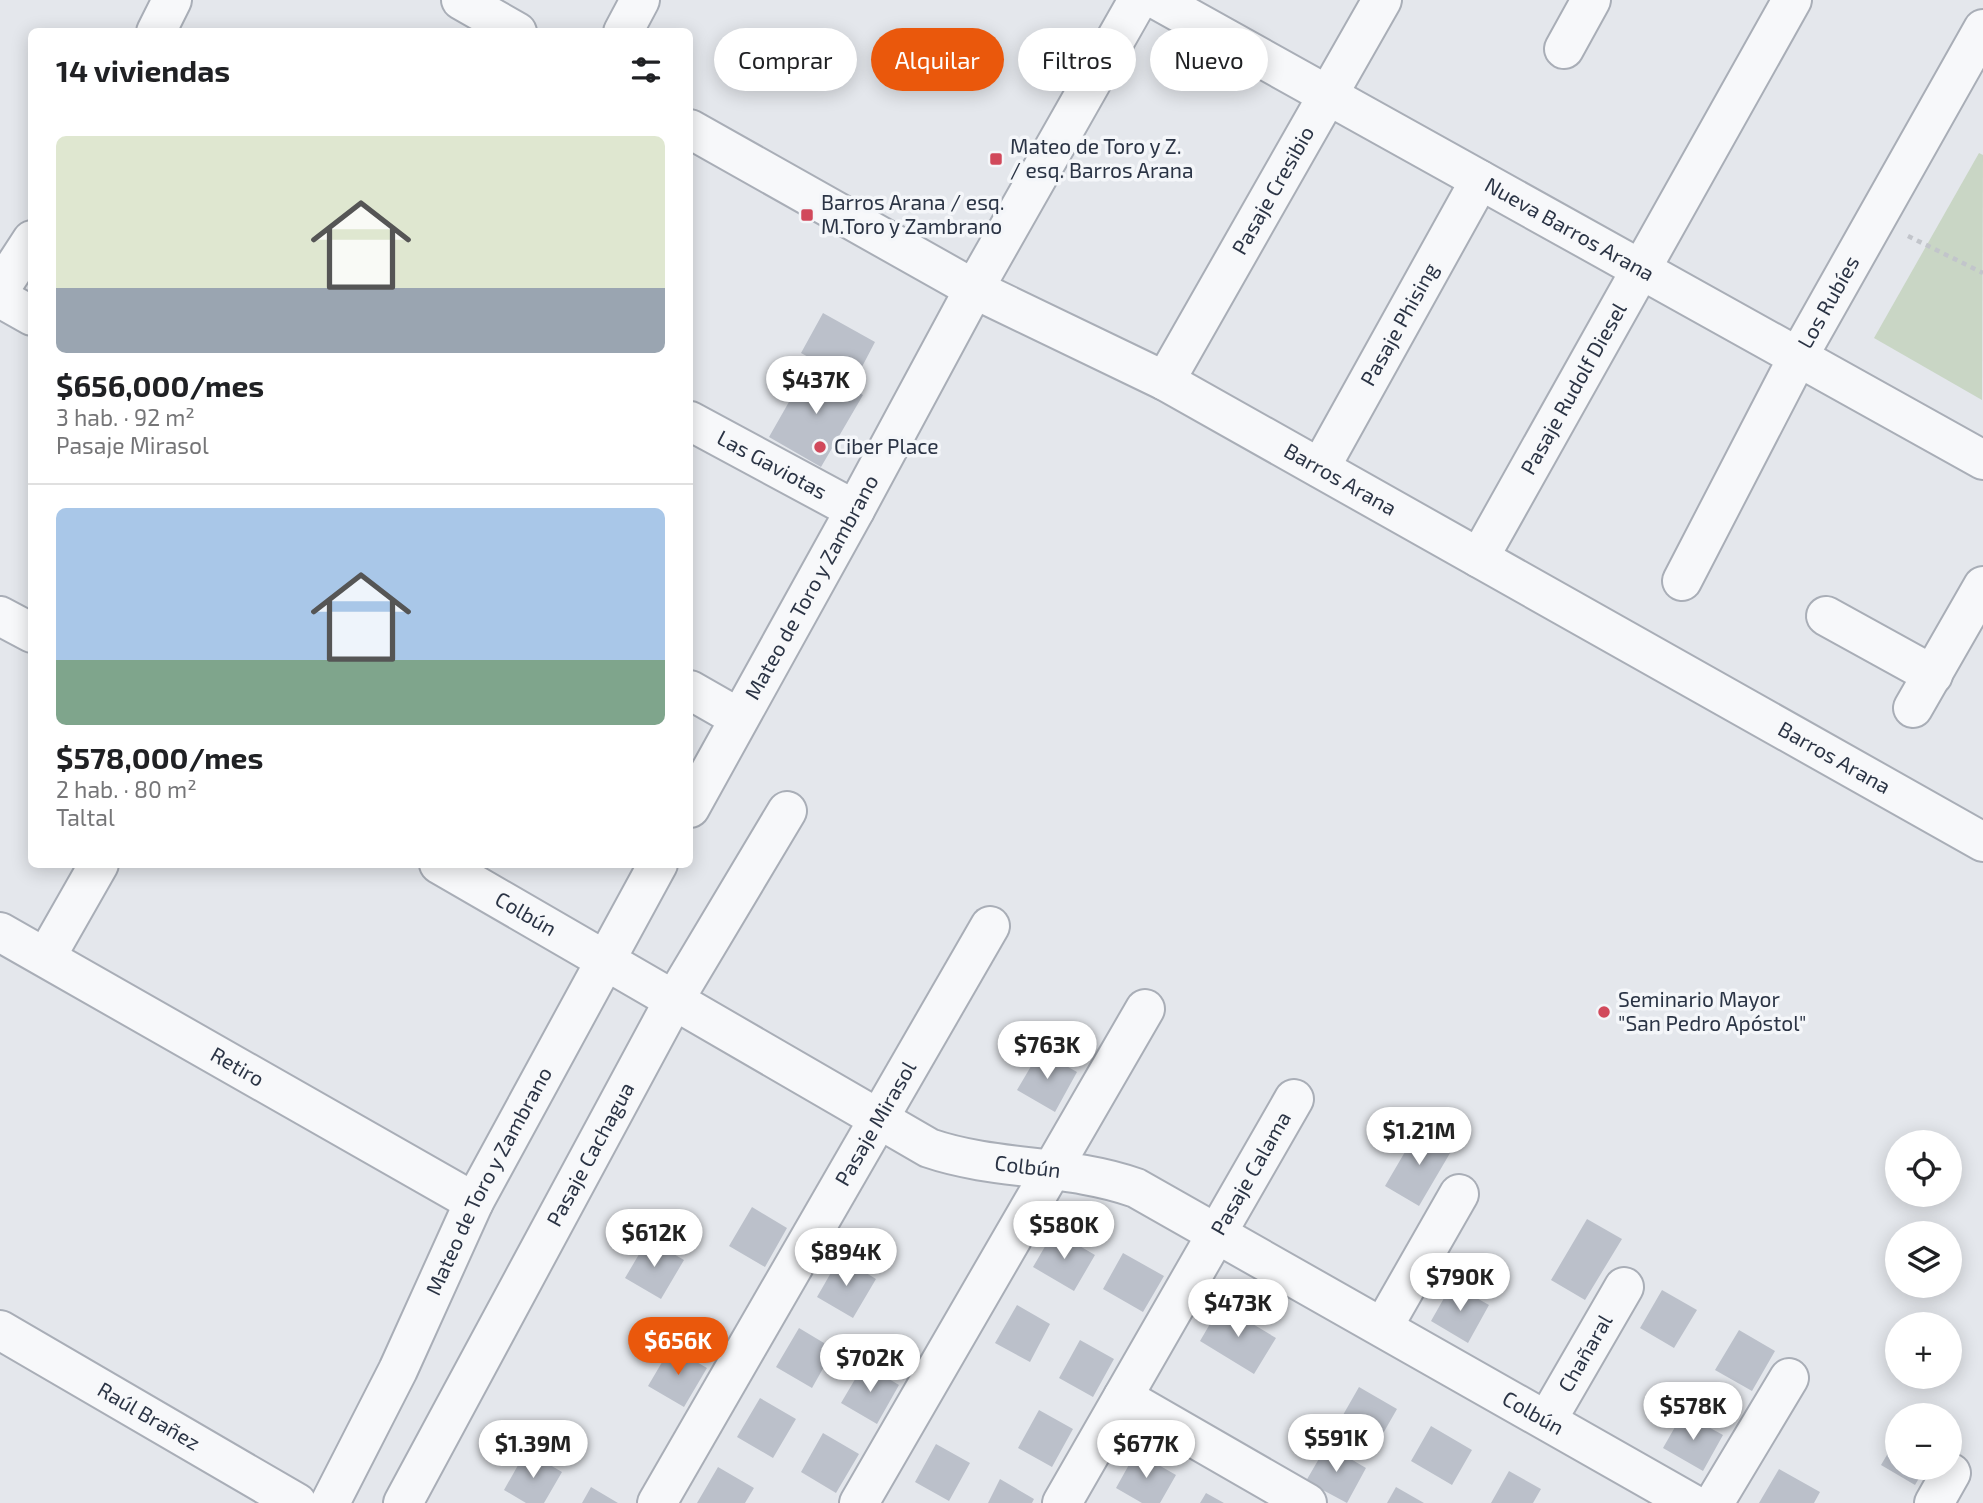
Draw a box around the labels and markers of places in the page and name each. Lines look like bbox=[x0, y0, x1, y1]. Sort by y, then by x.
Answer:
place label: Mateo de Toro y Z. / esq. Barros Arana bbox=[1010, 133, 1194, 182]
marker: Mateo de Toro y Z. / esq. Barros Arana bbox=[988, 151, 1004, 167]
place label: Barros Arana / esq. M.Toro y Zambrano bbox=[821, 189, 1005, 238]
marker: Barros Arana / esq. M.Toro y Zambrano bbox=[799, 207, 815, 223]
pin: $437K bbox=[767, 356, 865, 416]
place label: Ciber Place bbox=[834, 433, 939, 458]
marker: Ciber Place bbox=[812, 439, 828, 455]
place label: Seminario Mayor "San Pedro Apóstol" bbox=[1618, 986, 1806, 1035]
marker: Seminario Mayor "San Pedro Apóstol" bbox=[1596, 1004, 1612, 1020]
pin: $763K bbox=[998, 1021, 1096, 1081]
pin: $1.21M bbox=[1362, 1108, 1476, 1167]
pin: $580K bbox=[1015, 1202, 1113, 1261]
pin: $612K bbox=[605, 1210, 703, 1269]
pin: $894K bbox=[797, 1228, 895, 1288]
pin: $790K bbox=[1411, 1254, 1509, 1313]
pin: $473K bbox=[1189, 1280, 1287, 1339]
pin: $656K bbox=[629, 1318, 727, 1377]
pin: $702K bbox=[821, 1334, 919, 1394]
pin: $578K bbox=[1644, 1382, 1742, 1442]
pin: $591K bbox=[1287, 1414, 1385, 1474]
pin: $1.39M bbox=[476, 1420, 590, 1480]
pin: $677K bbox=[1097, 1420, 1195, 1480]

